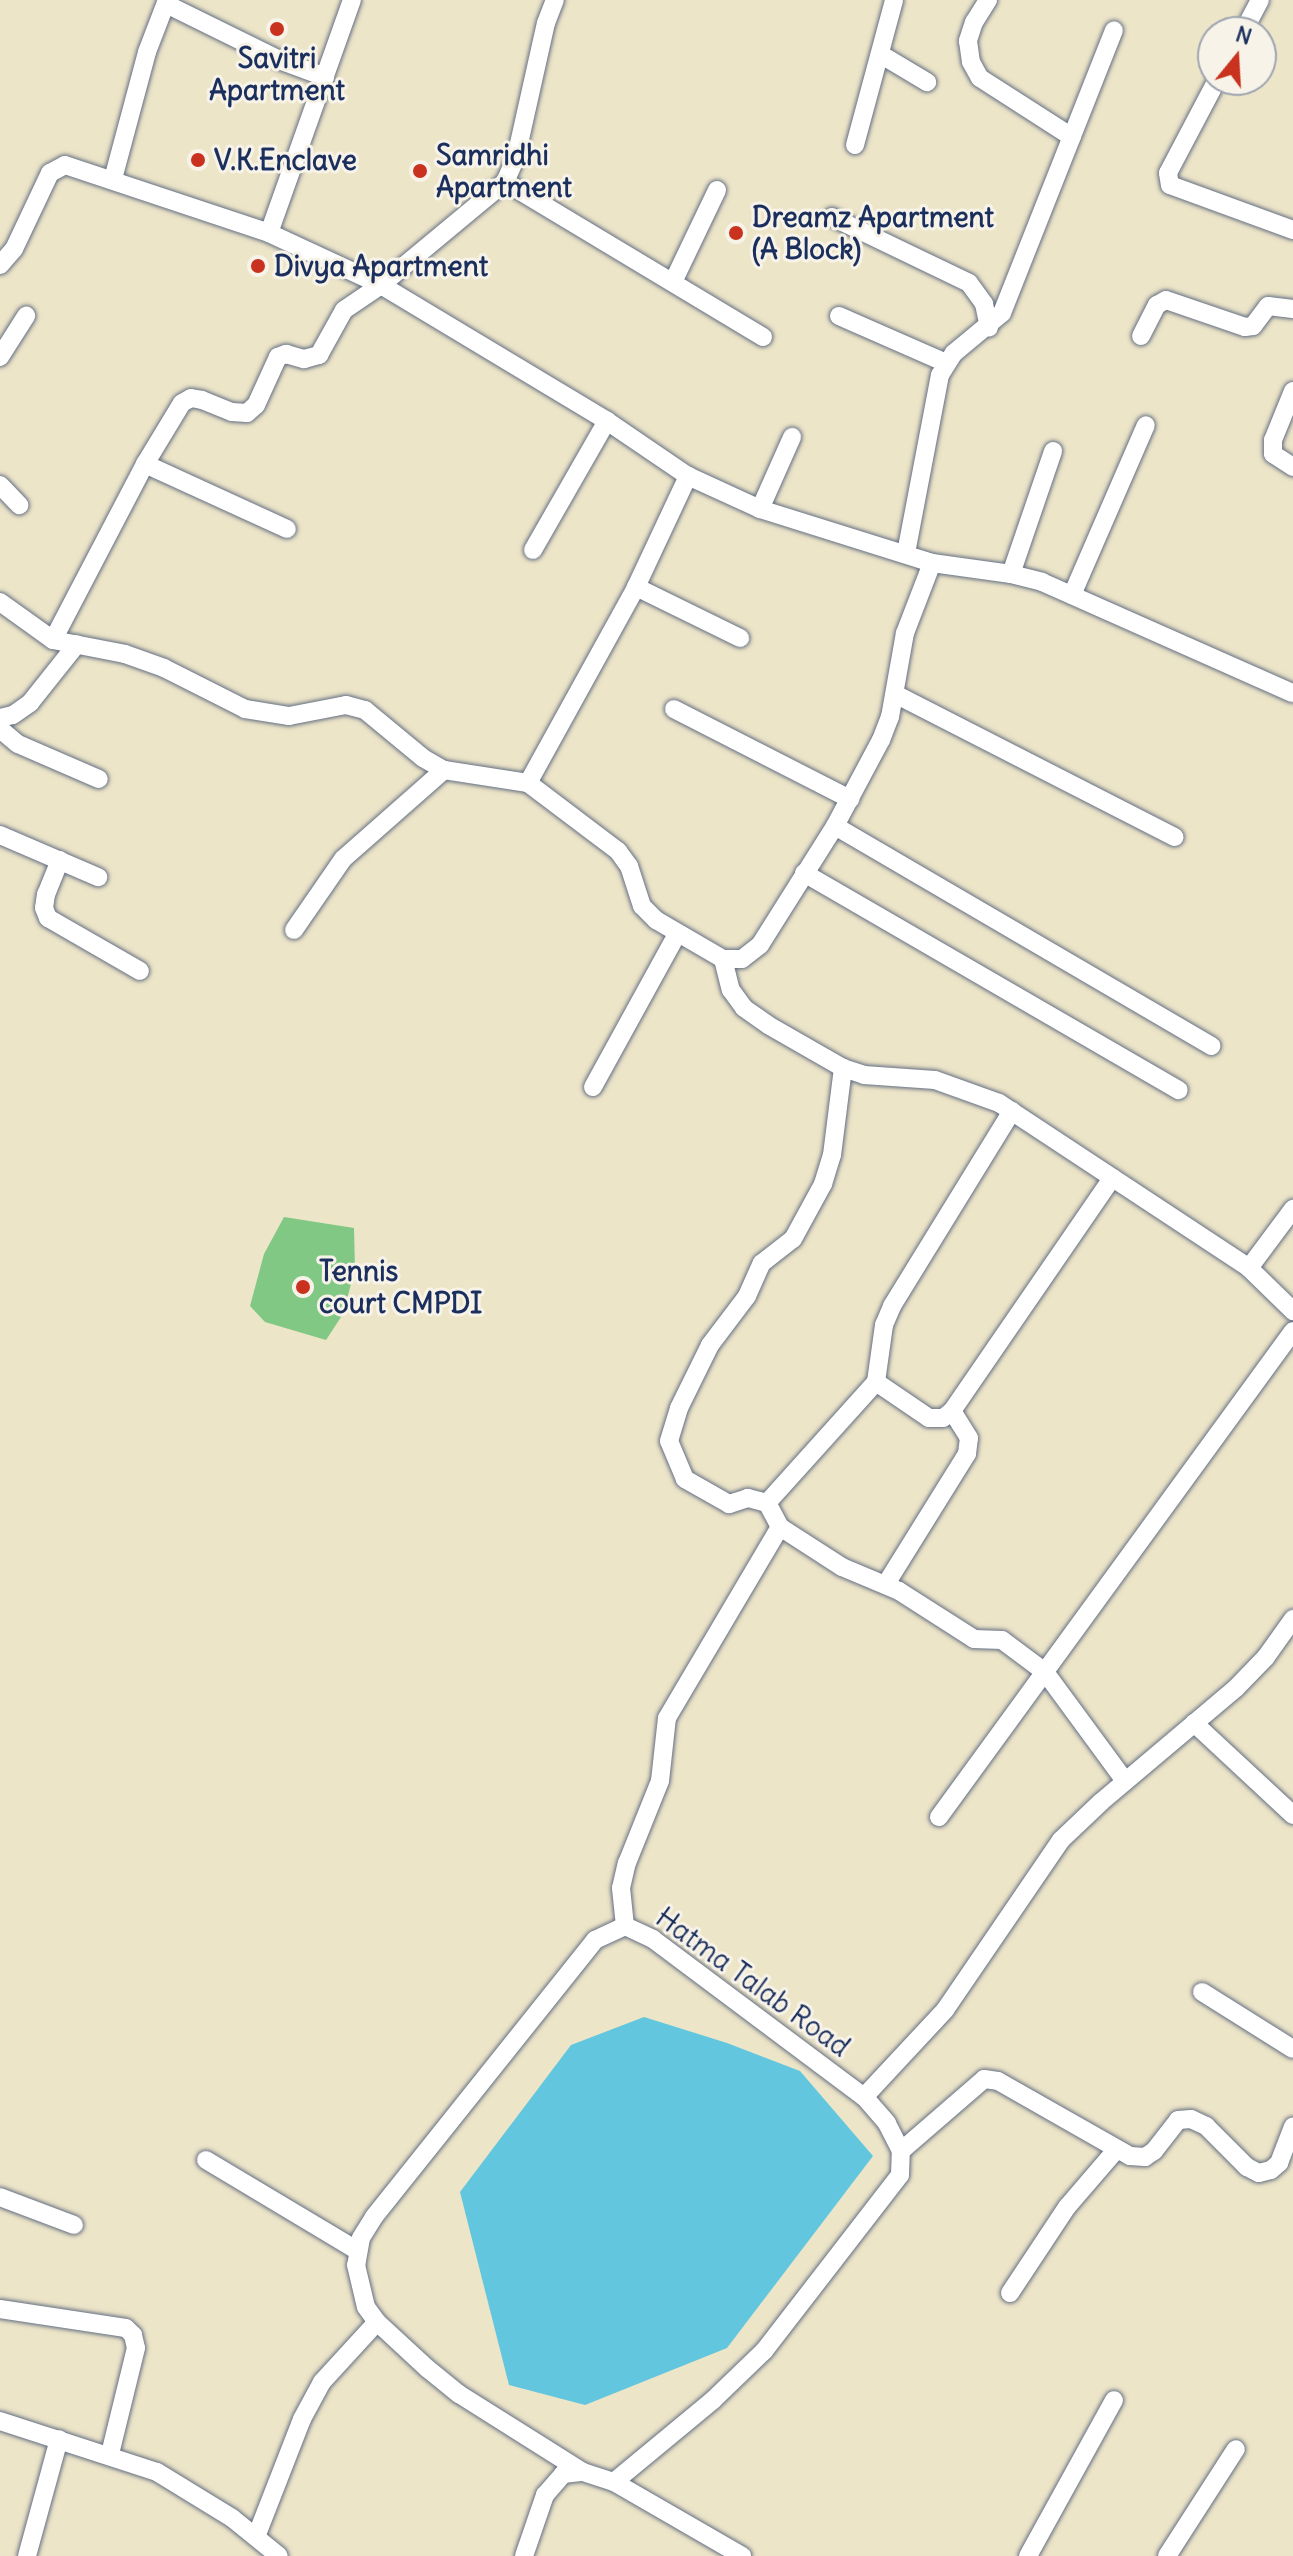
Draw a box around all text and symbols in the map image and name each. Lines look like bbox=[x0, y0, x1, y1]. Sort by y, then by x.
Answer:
north arrow bbox=[1197, 16, 1277, 96]
text: N bbox=[1232, 19, 1255, 51]
marker: Savitri Apartment bbox=[268, 20, 286, 38]
place label: Savitri Apartment bbox=[209, 41, 345, 107]
place label: Samridhi Apartment bbox=[436, 138, 572, 204]
place label: V.K.Enclave bbox=[214, 143, 357, 177]
marker: V.K.Enclave bbox=[189, 151, 207, 169]
marker: Samridhi Apartment bbox=[411, 162, 429, 180]
place label: Dreamz Apartment (A Block) bbox=[752, 200, 994, 266]
marker: Dreamz Apartment (A Block) bbox=[727, 224, 745, 242]
place label: Divya Apartment bbox=[274, 249, 488, 283]
marker: Divya Apartment bbox=[249, 257, 267, 275]
place label: Tennis court CMPDI bbox=[319, 1254, 482, 1320]
marker: Tennis court CMPDI bbox=[294, 1278, 312, 1296]
street label: Hatma Talab Road bbox=[649, 1900, 857, 2064]

